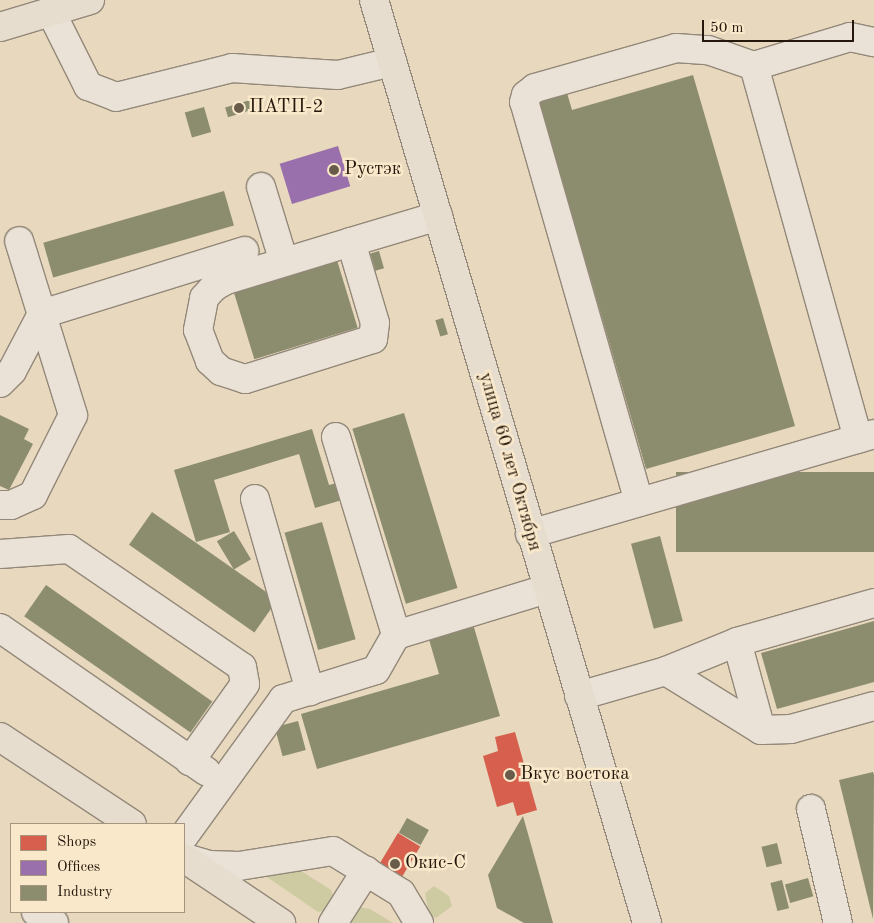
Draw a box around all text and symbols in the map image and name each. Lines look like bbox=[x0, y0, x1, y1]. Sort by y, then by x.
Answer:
scale bar bbox=[704, 10, 856, 42]
text: 50 m bbox=[710, 21, 744, 36]
place label: ПАТП-2 bbox=[249, 97, 323, 119]
marker: ПАТП-2 bbox=[233, 102, 245, 114]
place label: Рустэк bbox=[344, 159, 401, 181]
marker: Рустэк bbox=[328, 164, 340, 176]
street label: улица 60 лет Октября bbox=[473, 370, 545, 554]
place label: Вкус востока bbox=[520, 764, 630, 786]
marker: Вкус востока bbox=[504, 769, 516, 781]
legend bbox=[10, 823, 185, 913]
text: Shops bbox=[57, 835, 96, 850]
place label: Окис-С bbox=[405, 853, 466, 875]
marker: Окис-С bbox=[389, 858, 401, 870]
text: Offices bbox=[57, 860, 100, 875]
text: Industry bbox=[57, 885, 113, 900]

